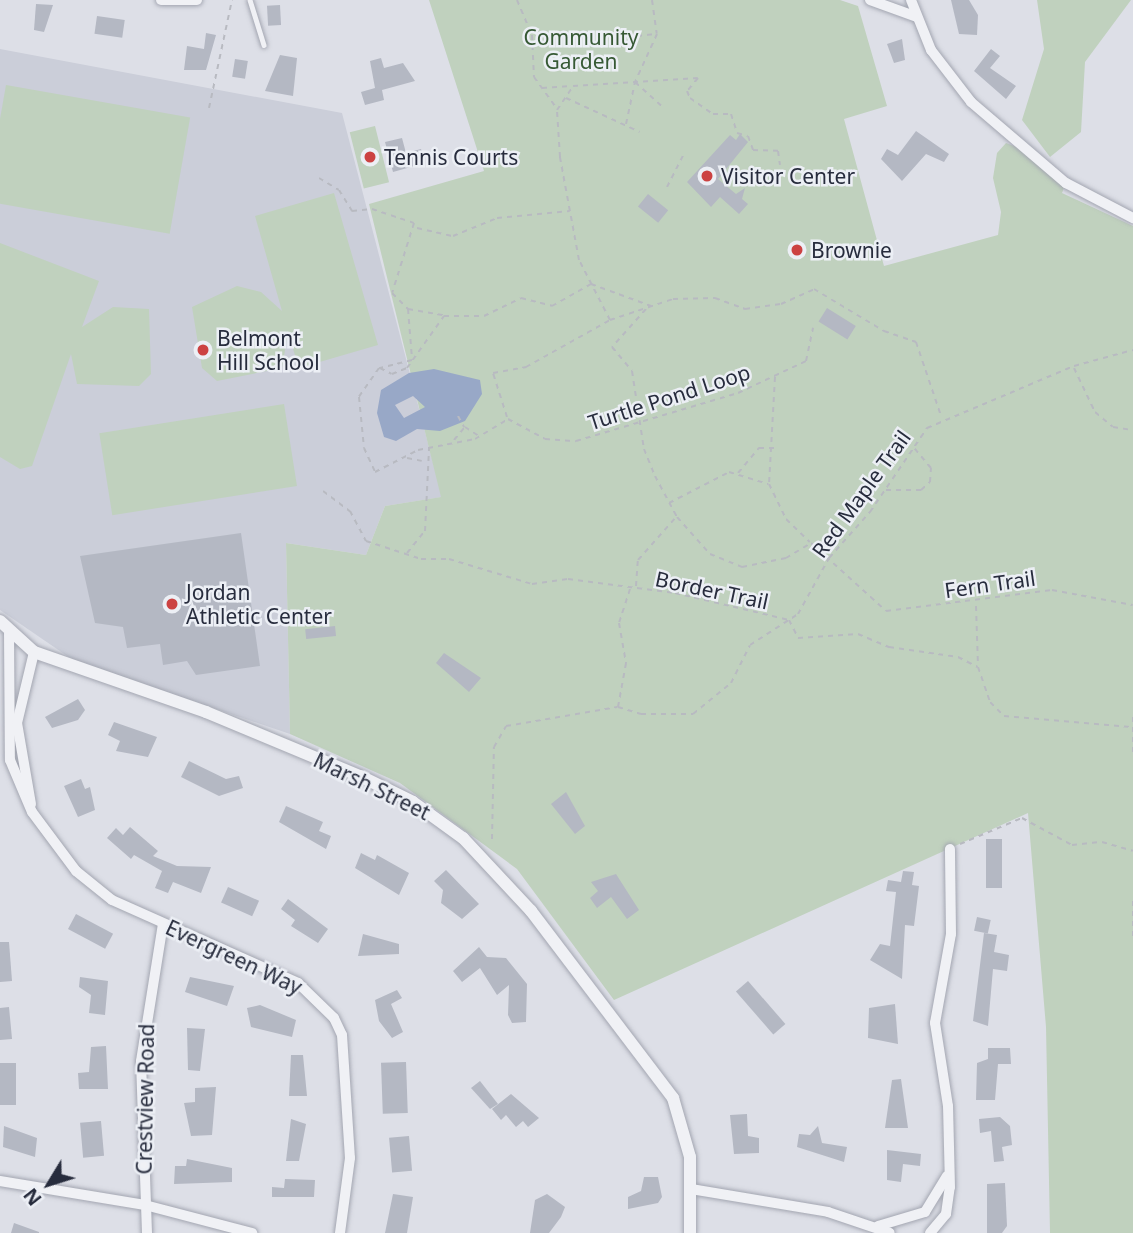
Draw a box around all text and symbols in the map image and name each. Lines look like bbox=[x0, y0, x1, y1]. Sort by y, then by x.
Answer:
park label: Community Garden bbox=[524, 24, 638, 74]
place label: Tennis Courts bbox=[384, 144, 518, 170]
marker: Tennis Courts bbox=[362, 149, 378, 165]
place label: Visitor Center bbox=[721, 163, 855, 189]
marker: Visitor Center bbox=[699, 168, 715, 184]
place label: Brownie bbox=[811, 237, 892, 263]
marker: Brownie bbox=[789, 242, 805, 258]
place label: Belmont Hill School bbox=[217, 325, 320, 375]
marker: Belmont Hill School bbox=[195, 342, 211, 358]
street label: Turtle Pond Loop bbox=[585, 359, 753, 435]
street label: Red Maple Trail bbox=[806, 425, 916, 563]
street label: Fern Trail bbox=[943, 565, 1037, 603]
street label: Border Trail bbox=[653, 566, 771, 614]
place label: Jordan Athletic Center bbox=[186, 579, 332, 629]
marker: Jordan Athletic Center bbox=[164, 596, 180, 612]
street label: Marsh Street bbox=[310, 747, 434, 825]
street label: Evergreen Way bbox=[162, 914, 306, 1000]
street label: Crestview Road bbox=[131, 1023, 159, 1175]
north arrow bbox=[14, 1149, 84, 1219]
text: N bbox=[17, 1183, 47, 1211]

